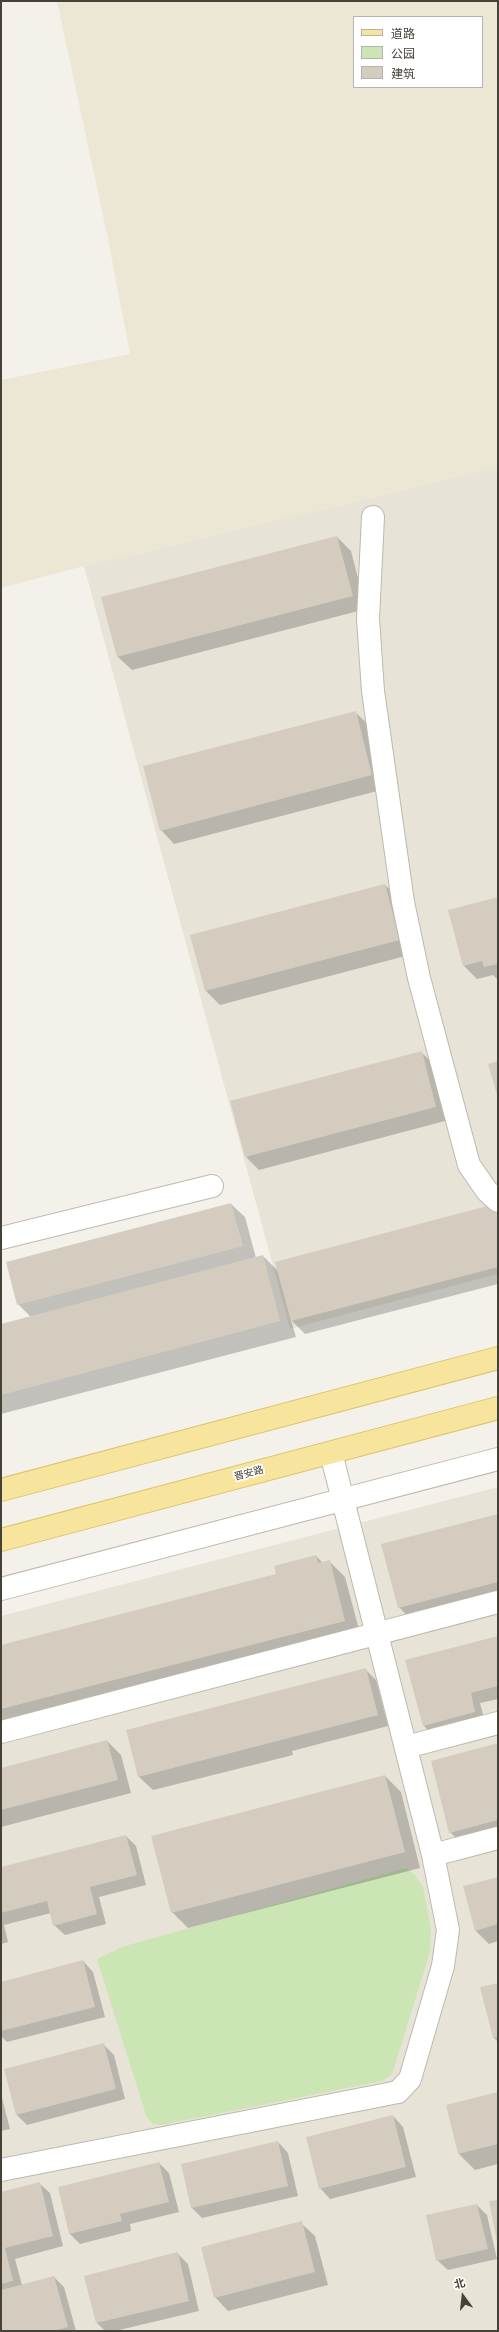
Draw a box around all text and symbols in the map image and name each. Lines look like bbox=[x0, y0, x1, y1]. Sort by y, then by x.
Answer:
legend bbox=[353, 16, 483, 88]
text: 道路 bbox=[391, 27, 415, 41]
text: 公园 bbox=[391, 47, 415, 61]
text: 建筑 bbox=[391, 67, 415, 81]
street label: 晋安路 bbox=[233, 1464, 265, 1484]
north arrow bbox=[443, 2276, 483, 2316]
text: 北 bbox=[453, 2276, 467, 2292]

